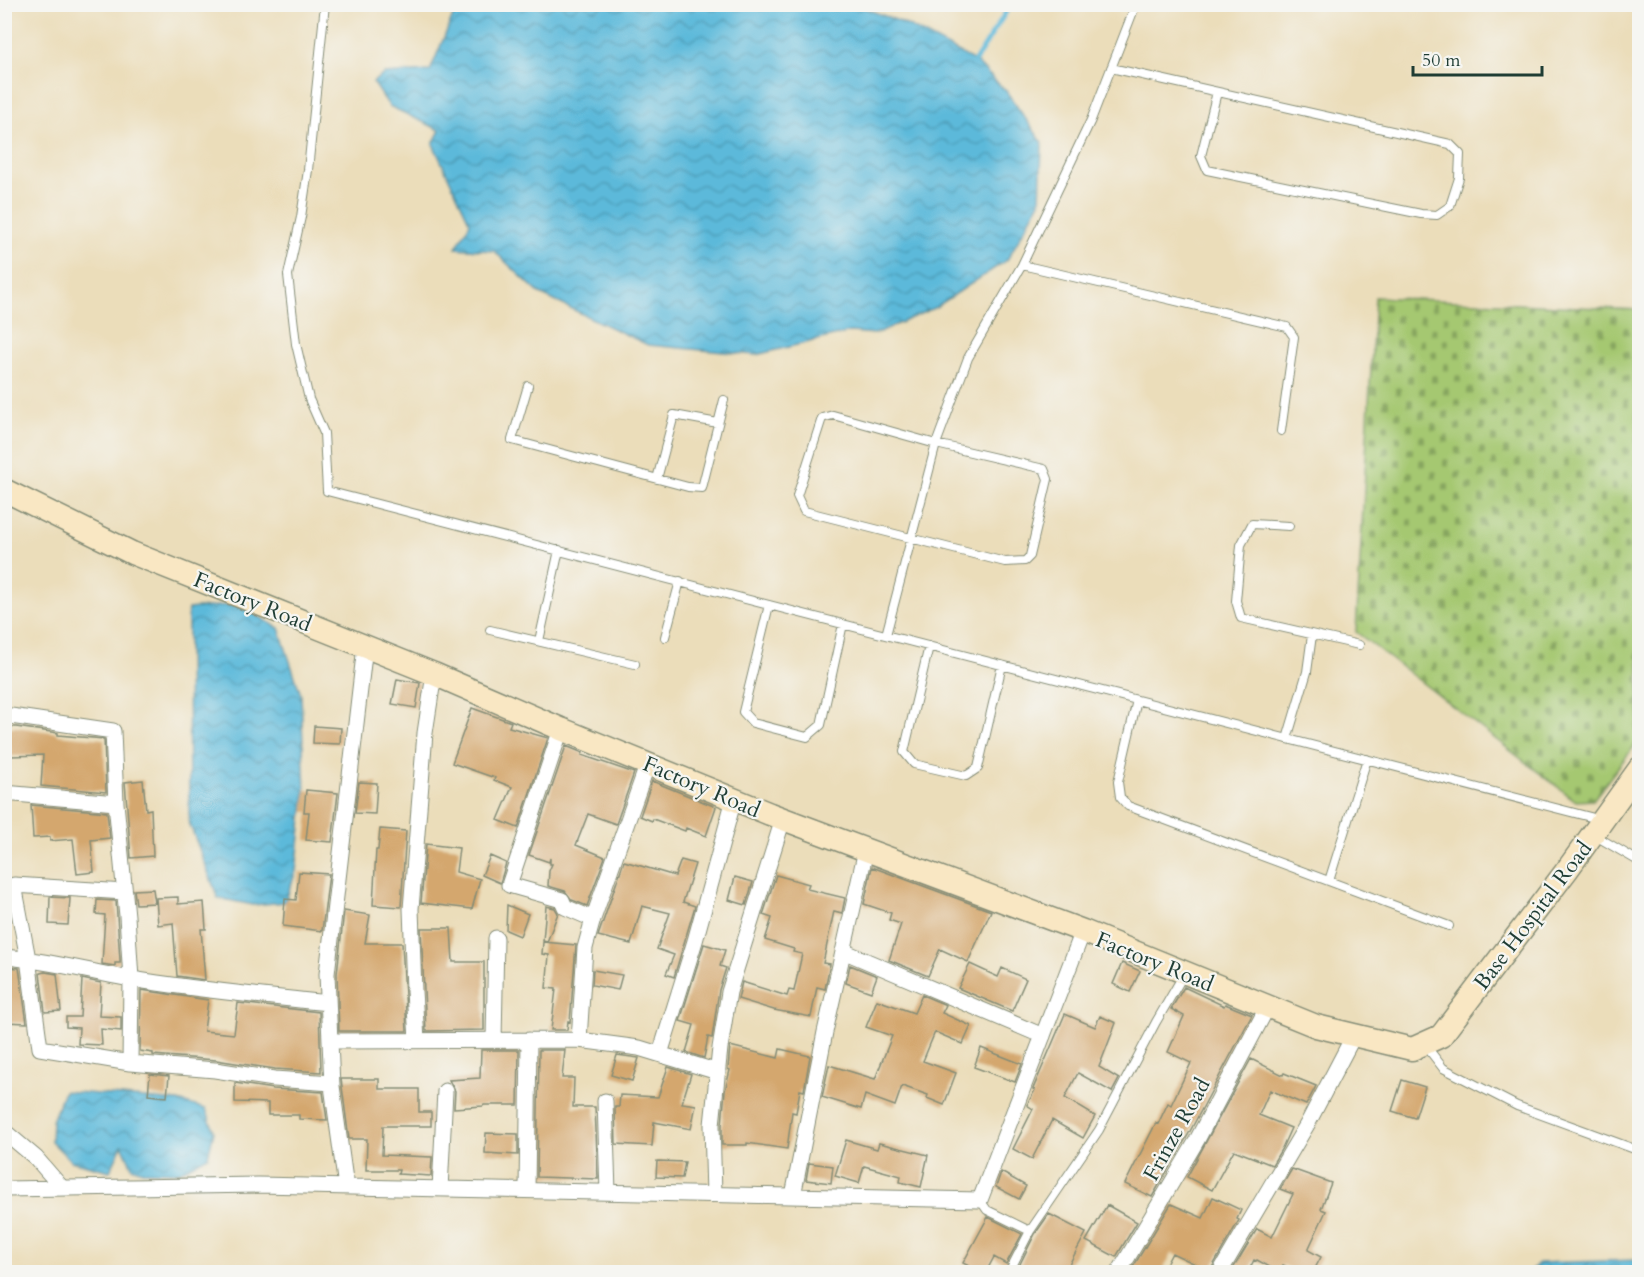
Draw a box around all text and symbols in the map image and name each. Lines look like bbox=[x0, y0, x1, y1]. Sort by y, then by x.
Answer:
scale bar bbox=[1413, 39, 1542, 77]
text: 50 m bbox=[1422, 48, 1461, 73]
street label: Factory Road bbox=[189, 565, 316, 639]
street label: Factory Road bbox=[638, 749, 765, 825]
street label: Base Hospital Road bbox=[1467, 835, 1599, 996]
street label: Factory Road bbox=[1091, 925, 1218, 999]
street label: Frinze Road bbox=[1136, 1072, 1218, 1186]

